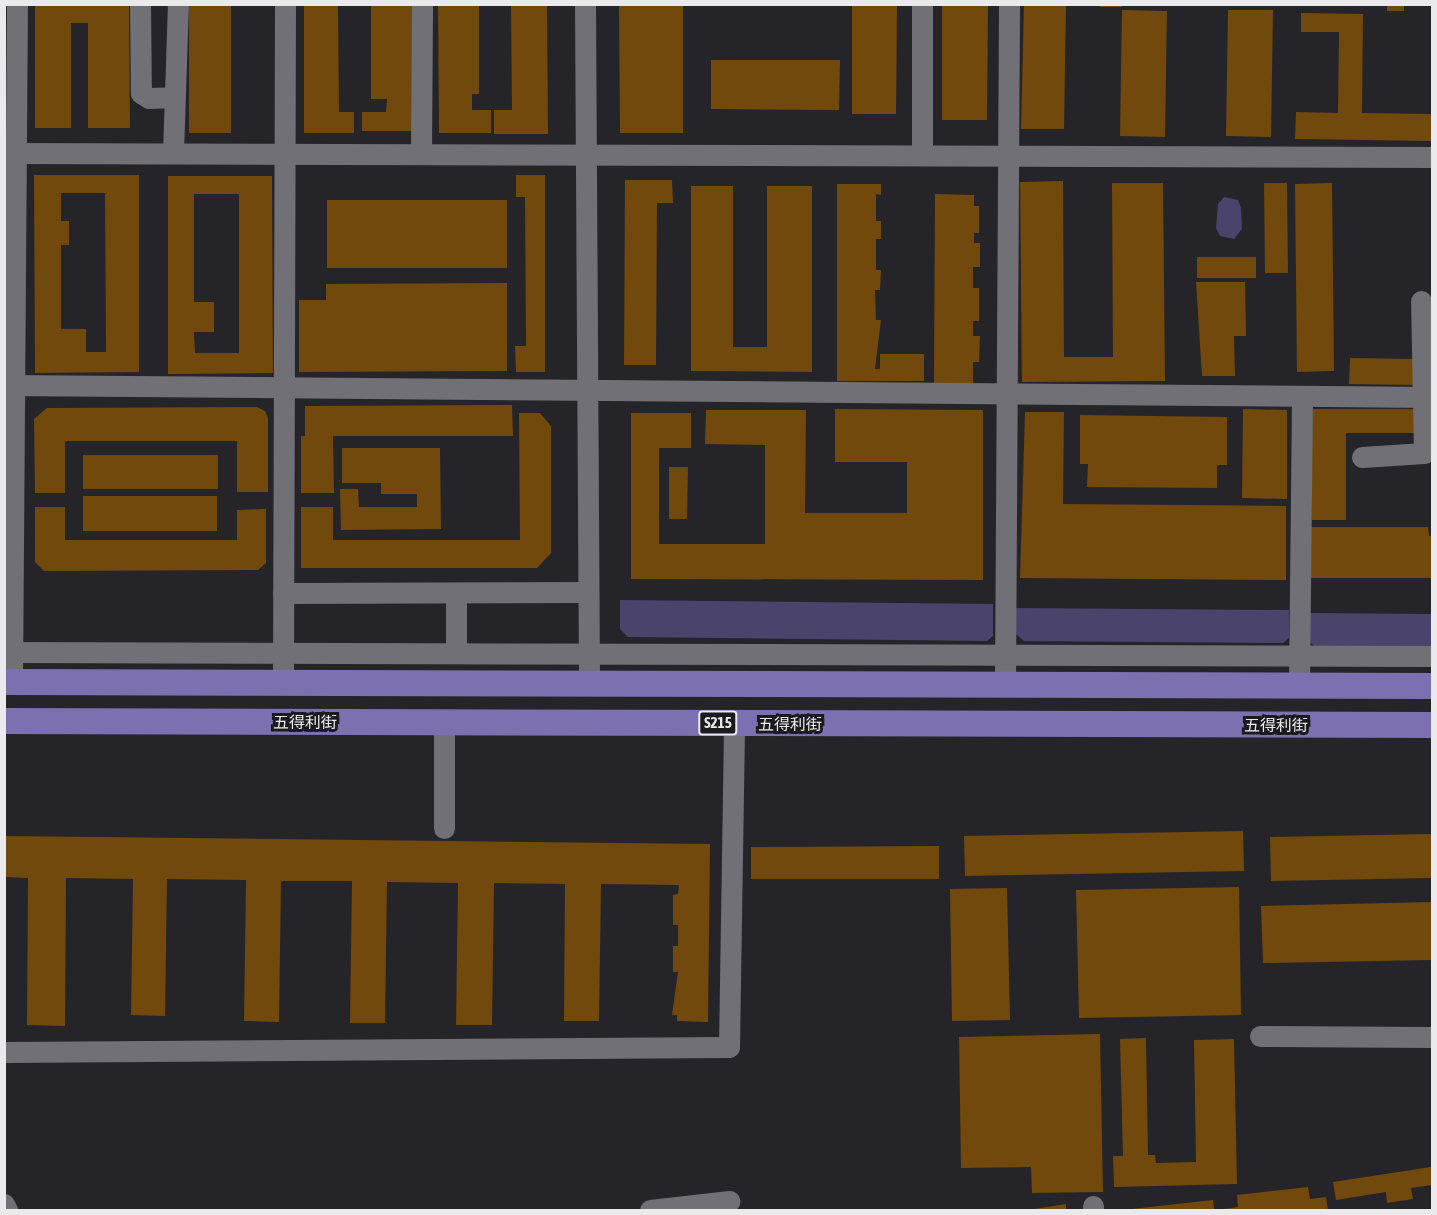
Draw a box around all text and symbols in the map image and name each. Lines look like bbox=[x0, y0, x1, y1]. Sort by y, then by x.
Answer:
road number: S215 bbox=[697, 711, 739, 735]
street label: 五得利街 bbox=[273, 712, 337, 732]
street label: 五得利街 bbox=[758, 714, 822, 734]
street label: 五得利街 bbox=[1244, 715, 1308, 735]

